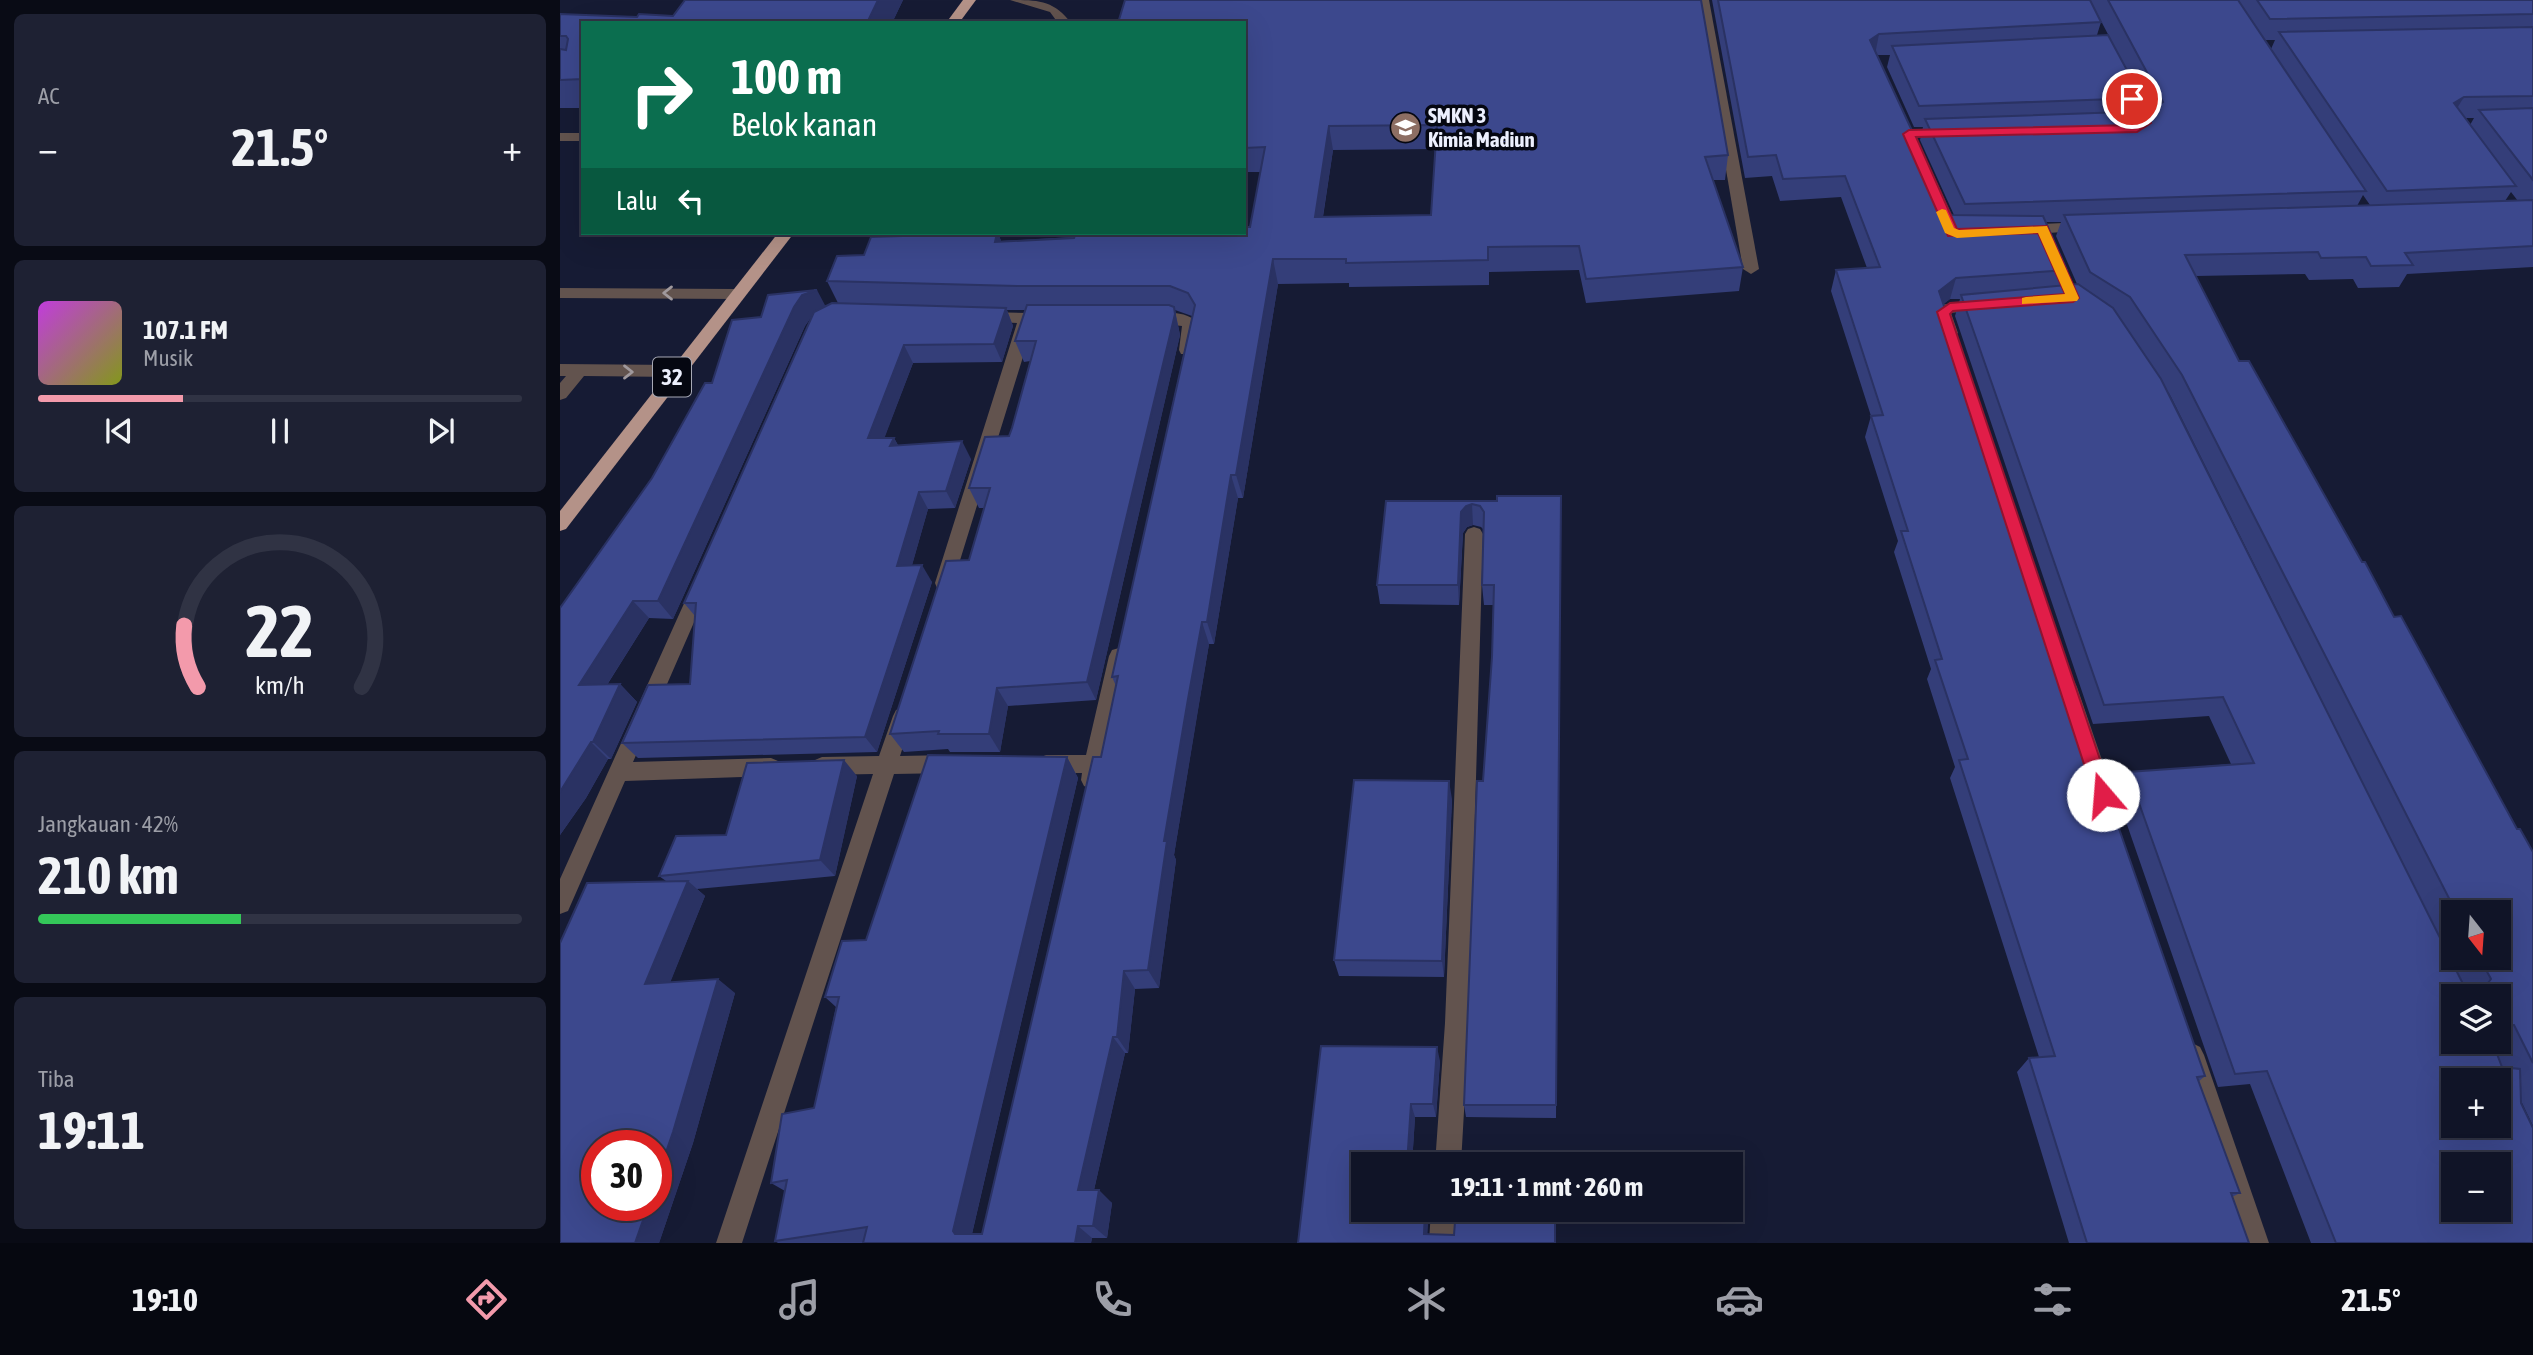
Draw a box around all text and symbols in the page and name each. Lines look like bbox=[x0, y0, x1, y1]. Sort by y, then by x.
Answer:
text: 100 m bbox=[731, 48, 842, 104]
icon: right bbox=[616, 49, 707, 140]
pin bbox=[2102, 69, 2162, 129]
icon: arrive bbox=[2113, 80, 2151, 118]
text: AC bbox=[38, 83, 60, 109]
place label: SMKN 3 Kimia Madiun bbox=[1428, 103, 1535, 151]
text: Belok kanan bbox=[731, 106, 877, 143]
school or university icon: SMKN 3 Kimia Madiun bbox=[1388, 111, 1422, 145]
text: 21.5° bbox=[232, 117, 328, 177]
text: − bbox=[38, 126, 58, 169]
text: + bbox=[502, 126, 522, 169]
icon: left bbox=[672, 182, 710, 220]
text: Lalu bbox=[616, 186, 658, 216]
one-way arrow bbox=[662, 285, 673, 301]
text: 107.1 FM bbox=[143, 315, 228, 345]
text: Musik bbox=[143, 345, 193, 371]
road number: 32 bbox=[653, 358, 691, 396]
one-way arrow bbox=[623, 364, 634, 380]
icon: previous bbox=[100, 412, 138, 450]
icon: pause bbox=[261, 412, 299, 450]
icon: next bbox=[422, 412, 460, 450]
text: 22 bbox=[246, 590, 314, 673]
text: km/h bbox=[255, 671, 305, 699]
position arrow bbox=[2066, 758, 2140, 832]
text: Jangkauan · 42% bbox=[38, 811, 178, 837]
text: 210 km bbox=[38, 845, 179, 905]
north arrow bbox=[2441, 900, 2511, 970]
map controls bbox=[2441, 900, 2511, 1222]
button: layers bbox=[2441, 984, 2511, 1054]
text: Tiba bbox=[38, 1066, 75, 1092]
button: + bbox=[2441, 1068, 2511, 1138]
text: 19:11 bbox=[38, 1100, 145, 1160]
speed limit sign: 30 bbox=[581, 1130, 672, 1221]
button: − bbox=[2441, 1152, 2511, 1222]
text: 19:11 · 1 mnt · 260 m bbox=[1451, 1172, 1643, 1202]
icon: directions bbox=[462, 1275, 511, 1324]
icon: music bbox=[775, 1275, 824, 1324]
icon: phone bbox=[1088, 1275, 1137, 1324]
icon: climate bbox=[1402, 1275, 1451, 1324]
icon: car bbox=[1715, 1275, 1764, 1324]
icon: filters bbox=[2028, 1275, 2077, 1324]
text: 19:10 bbox=[132, 1281, 198, 1318]
text: 21.5° bbox=[2341, 1281, 2401, 1318]

